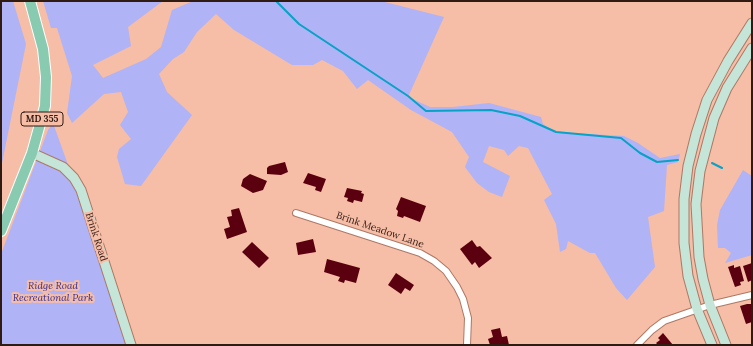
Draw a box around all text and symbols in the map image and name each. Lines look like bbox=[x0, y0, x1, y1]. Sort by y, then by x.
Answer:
road number: MD 355 bbox=[21, 112, 63, 126]
street label: Brink Meadow Lane bbox=[335, 209, 425, 251]
street label: Brink Road bbox=[82, 211, 110, 263]
park label: Ridge Road Recreational Park bbox=[13, 280, 93, 304]

